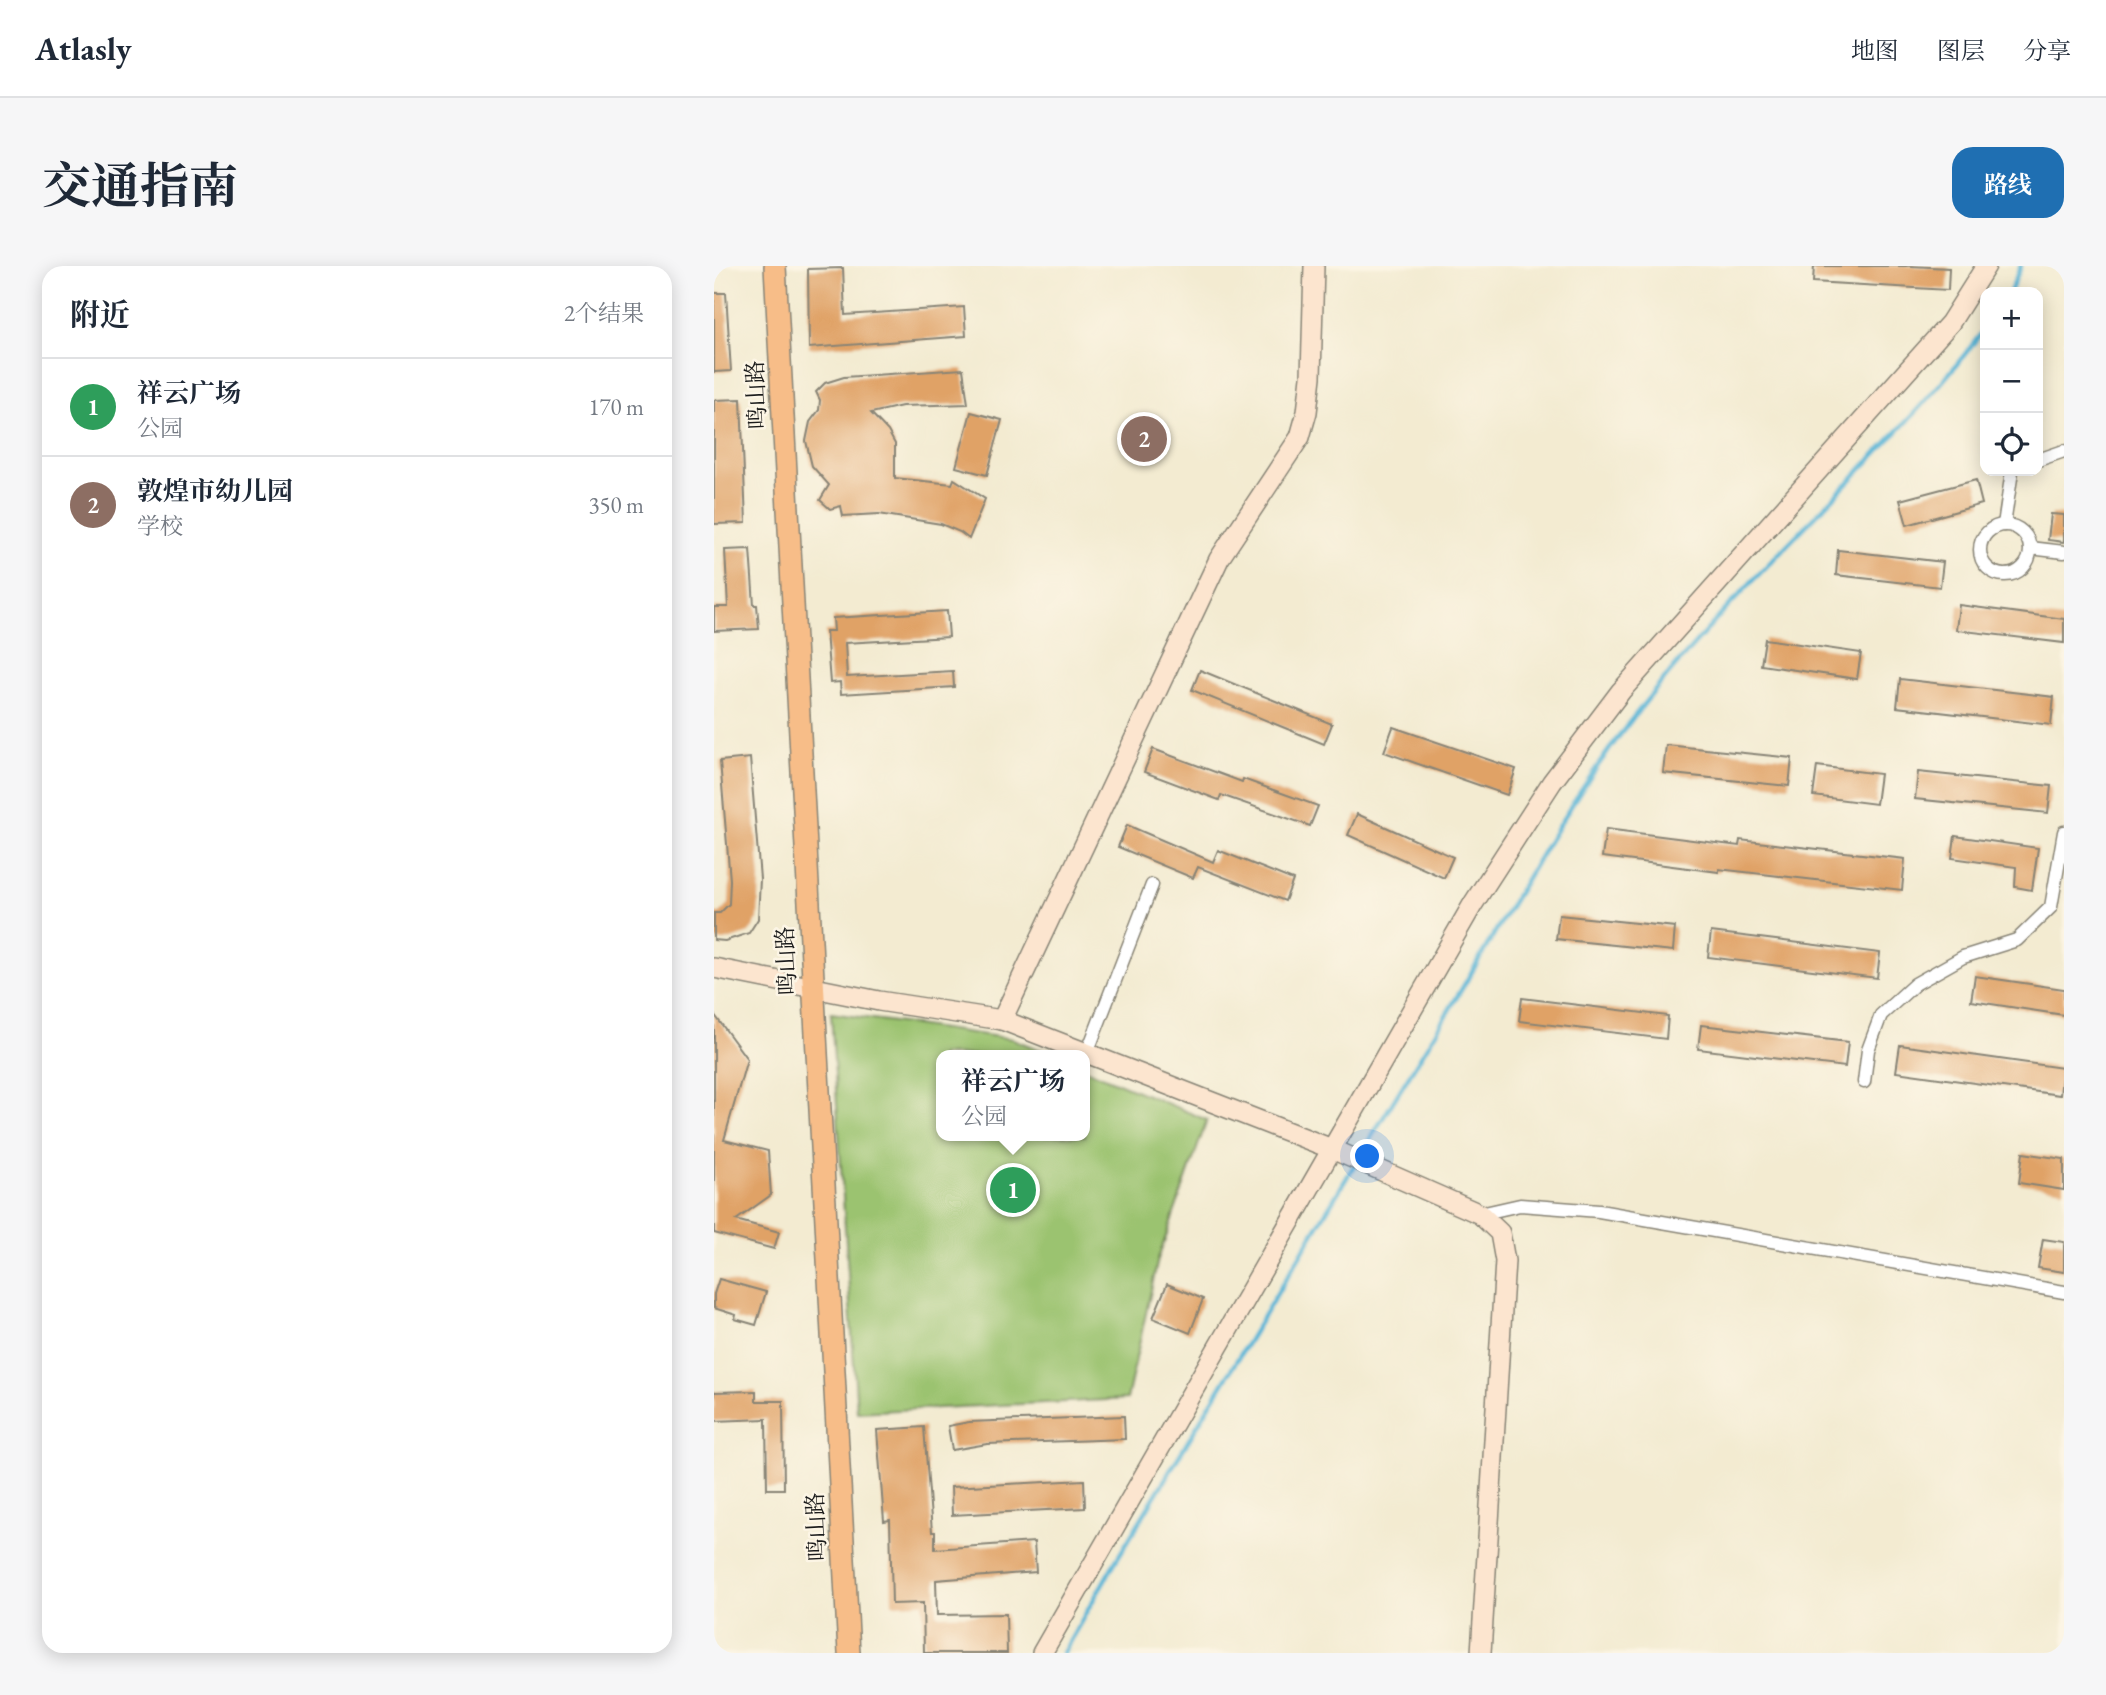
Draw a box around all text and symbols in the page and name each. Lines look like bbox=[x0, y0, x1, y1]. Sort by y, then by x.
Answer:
text: Atlasly bbox=[35, 27, 132, 70]
text: 地图 bbox=[1851, 35, 1899, 66]
text: 图层 bbox=[1937, 35, 1985, 66]
text: 分享 bbox=[2023, 35, 2071, 66]
button: 路线 bbox=[1952, 147, 2064, 218]
text: 交通指南 bbox=[42, 154, 238, 218]
map controls bbox=[1980, 287, 2043, 476]
button: + bbox=[1980, 287, 2043, 350]
text: 附近 bbox=[70, 295, 130, 334]
text: 2个结果 bbox=[564, 298, 644, 328]
button: − bbox=[1980, 350, 2043, 413]
street label: 鸣山路 bbox=[739, 360, 773, 430]
text: 祥云广场 bbox=[137, 376, 241, 410]
text: 1 bbox=[87, 392, 99, 422]
text: 170 m bbox=[588, 392, 644, 422]
text: 公园 bbox=[137, 413, 183, 443]
pin: 2 bbox=[1121, 413, 1167, 465]
button: locate bbox=[1980, 413, 2043, 476]
text: 敦煌市幼儿园 bbox=[137, 474, 293, 508]
text: 2 bbox=[87, 490, 99, 520]
text: 350 m bbox=[588, 490, 644, 520]
text: 学校 bbox=[137, 511, 183, 541]
street label: 鸣山路 bbox=[769, 926, 803, 996]
popup bbox=[936, 1050, 1090, 1141]
text: 祥云广场 bbox=[961, 1064, 1065, 1098]
text: 公园 bbox=[961, 1101, 1007, 1131]
your location bbox=[1350, 1139, 1384, 1173]
pin: 1 bbox=[990, 1164, 1036, 1216]
street label: 鸣山路 bbox=[799, 1492, 833, 1562]

